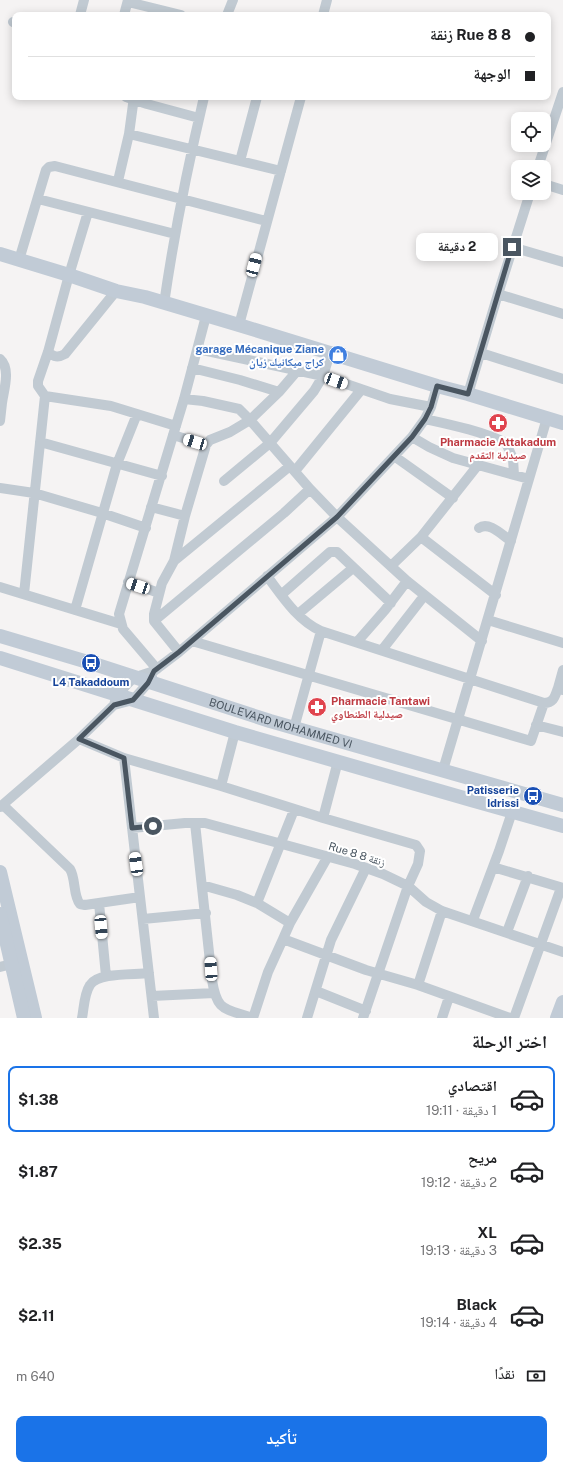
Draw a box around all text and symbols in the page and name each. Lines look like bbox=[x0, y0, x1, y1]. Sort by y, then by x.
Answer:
text: Rue 8 8 زنقة bbox=[430, 26, 511, 43]
text: الوجهة bbox=[473, 65, 511, 82]
map controls bbox=[511, 112, 551, 200]
button: locate bbox=[511, 112, 551, 152]
button: layers bbox=[511, 160, 551, 200]
callout: 2 دقيقة bbox=[416, 233, 498, 261]
route end bbox=[503, 238, 521, 256]
text: 2 دقيقة bbox=[438, 239, 476, 254]
car bbox=[245, 252, 263, 278]
place label: garage Mécanique Ziane كراج ميكانيك زيان bbox=[196, 343, 324, 370]
shop icon: garage Mécanique Ziane كراج ميكانيك زيان bbox=[327, 344, 349, 366]
car bbox=[323, 371, 349, 391]
pharmacy icon: Pharmacie Attakadum صيدلية التقدم bbox=[487, 412, 509, 434]
car bbox=[182, 433, 208, 451]
place label: Pharmacie Attakadum صيدلية التقدم bbox=[440, 436, 556, 463]
car bbox=[125, 577, 151, 595]
bus stop icon: L4 Takaddoum bbox=[80, 652, 102, 674]
place label: L4 Takaddoum bbox=[53, 676, 130, 688]
place label: Pharmacie Tantawi صيدلية الطنطاوي bbox=[331, 695, 430, 723]
street label: BOULEVARD MOHAMMED VI bbox=[208, 696, 354, 750]
pharmacy icon: Pharmacie Tantawi صيدلية الطنطاوي bbox=[306, 696, 328, 718]
place label: Patisserie Idrissi bbox=[467, 784, 519, 809]
bus stop icon: Patisserie Idrissi bbox=[522, 785, 544, 807]
route start bbox=[144, 817, 162, 835]
street label: Rue 8 8 زنقة bbox=[327, 840, 387, 868]
car bbox=[128, 851, 144, 877]
car bbox=[94, 915, 108, 939]
car bbox=[204, 957, 218, 981]
text: اختر الرحلة bbox=[472, 1031, 547, 1052]
text: اقتصادي bbox=[448, 1077, 497, 1094]
icon: car bbox=[509, 1081, 545, 1117]
text: $1.38 bbox=[18, 1091, 59, 1108]
text: 1 دقيقة · 19:11 bbox=[426, 1103, 497, 1118]
text: مريح bbox=[468, 1149, 497, 1166]
icon: car bbox=[509, 1153, 545, 1189]
text: $1.87 bbox=[18, 1163, 58, 1180]
text: 2 دقيقة · 19:12 bbox=[421, 1175, 497, 1190]
text: XL bbox=[478, 1224, 497, 1241]
icon: car bbox=[509, 1225, 545, 1261]
text: $2.35 bbox=[18, 1235, 62, 1252]
text: 3 دقيقة · 19:13 bbox=[420, 1243, 497, 1258]
text: Black bbox=[457, 1296, 497, 1313]
icon: car bbox=[509, 1297, 545, 1333]
text: $2.11 bbox=[18, 1307, 55, 1324]
text: 4 دقيقة · 19:14 bbox=[420, 1315, 497, 1330]
text: نقدًا bbox=[494, 1365, 515, 1382]
icon: cash bbox=[525, 1365, 547, 1387]
text: 640 m bbox=[16, 1369, 55, 1384]
button: تأكيد bbox=[16, 1416, 547, 1462]

